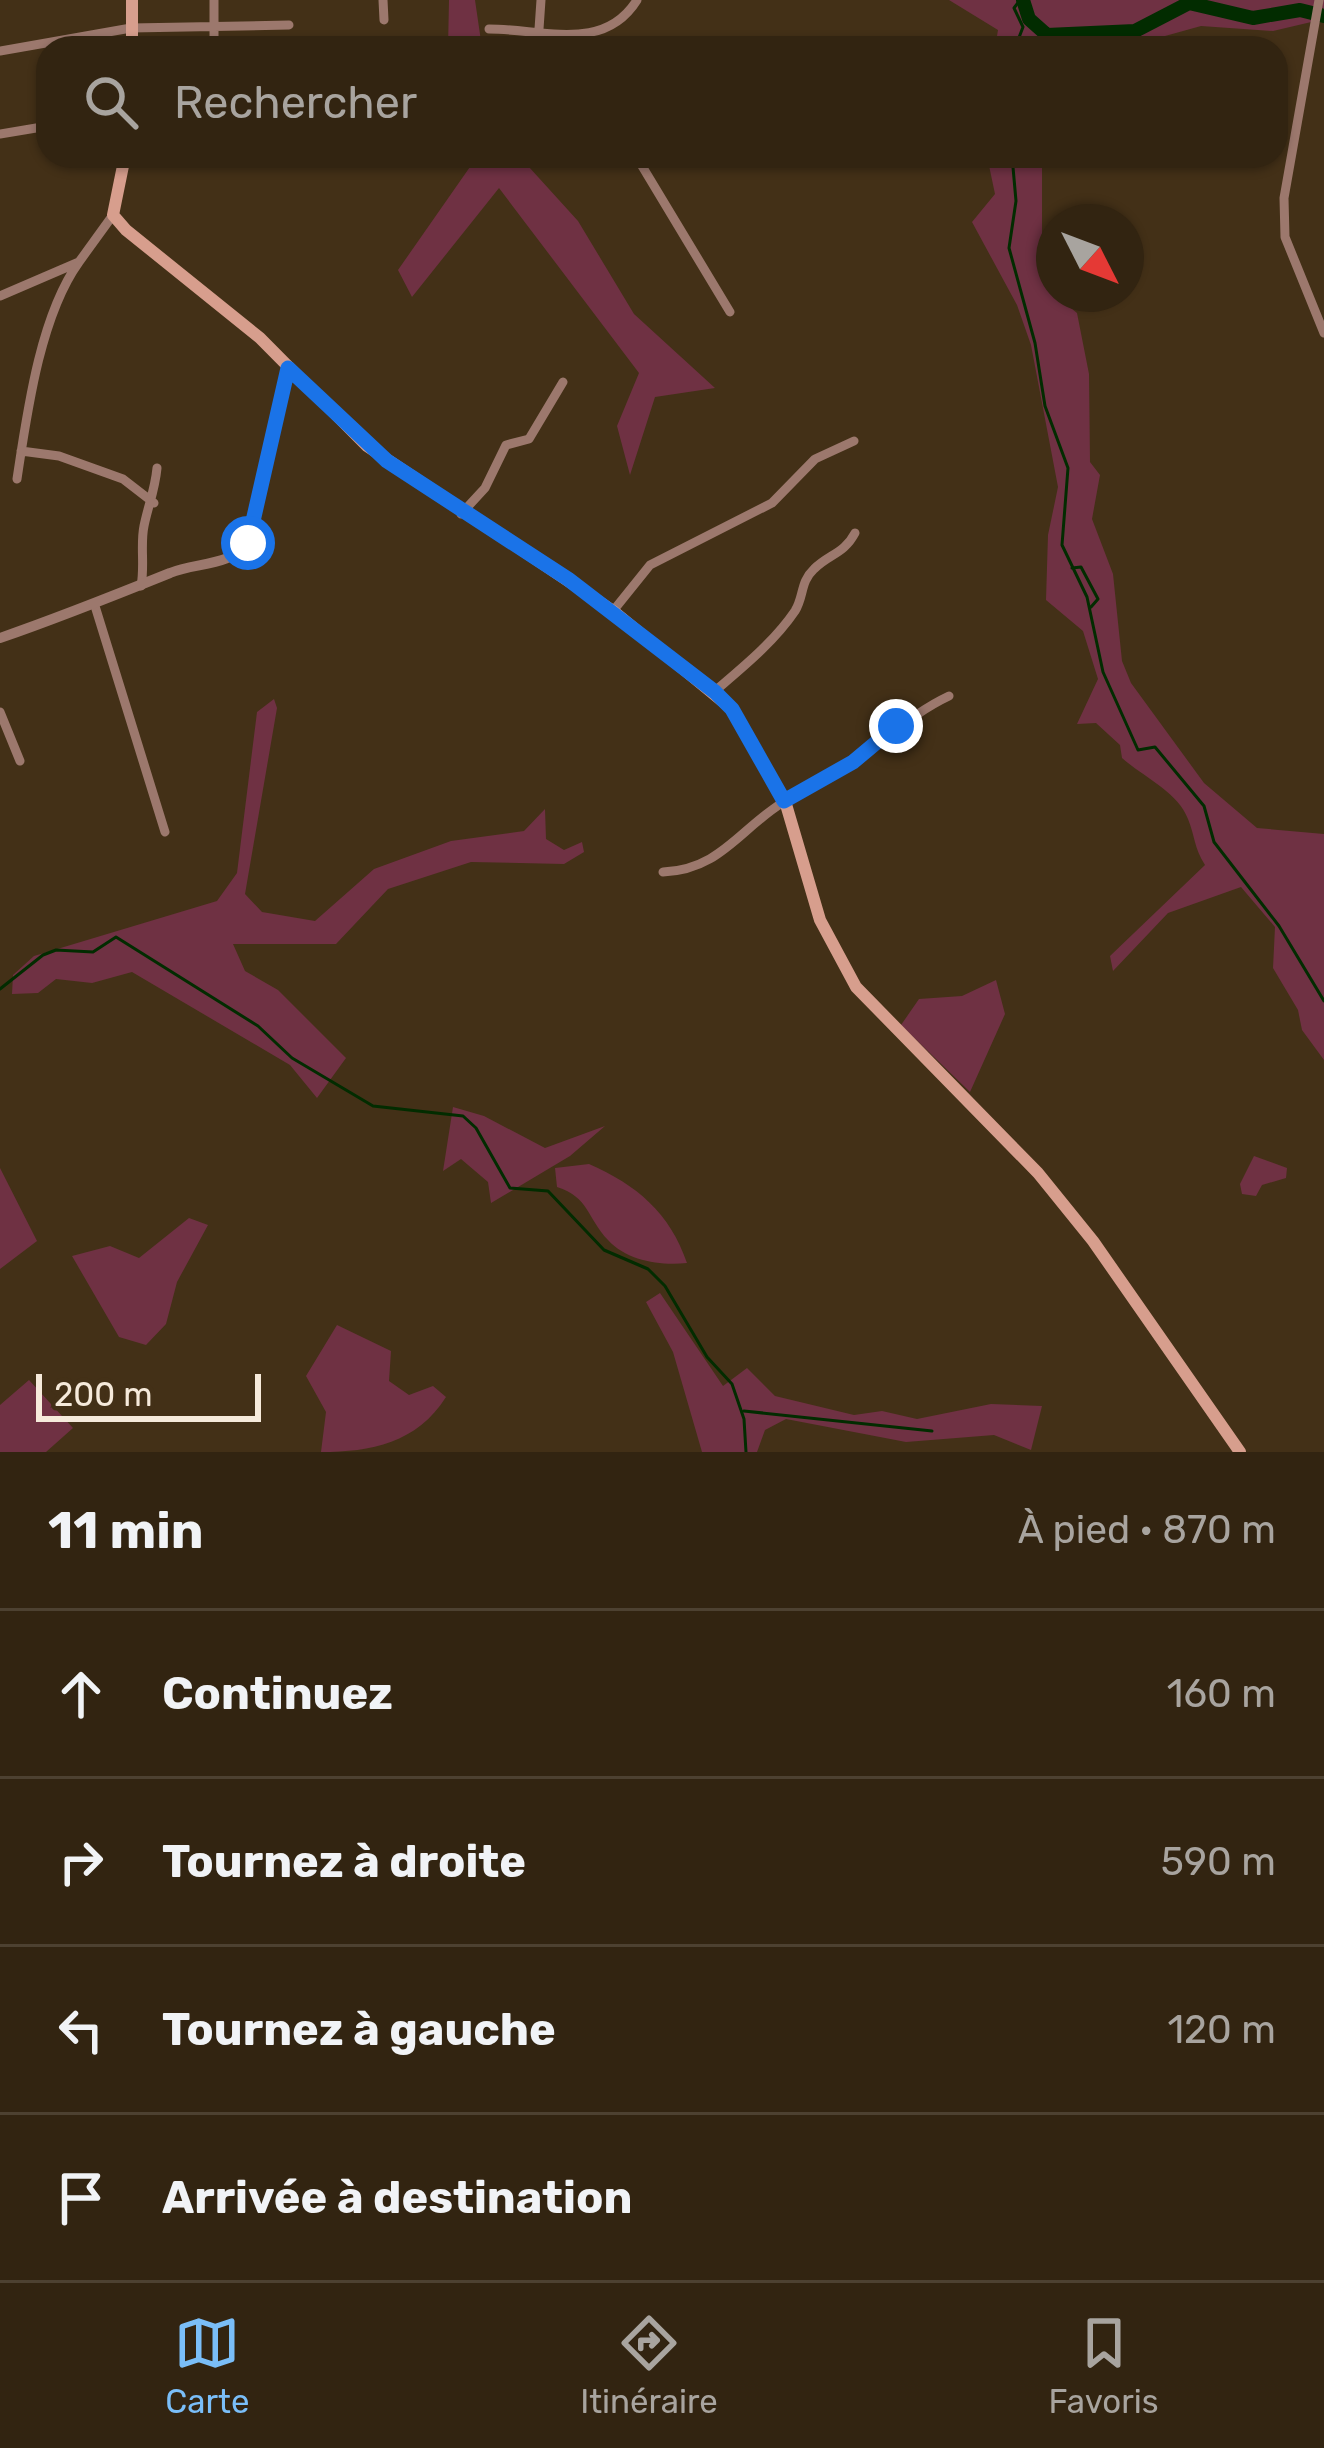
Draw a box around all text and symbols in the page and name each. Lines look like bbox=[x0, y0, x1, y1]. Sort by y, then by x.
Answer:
search box bbox=[36, 36, 1288, 168]
icon: search bbox=[78, 69, 144, 135]
text: Rechercher bbox=[174, 76, 417, 129]
north arrow bbox=[1036, 204, 1144, 312]
route start bbox=[221, 516, 275, 570]
route end bbox=[869, 699, 923, 753]
scale bar bbox=[36, 1368, 261, 1421]
text: 200 m bbox=[54, 1375, 153, 1414]
text: 11 min bbox=[48, 1500, 204, 1561]
text: À pied · 870 m bbox=[1018, 1507, 1276, 1553]
icon: ahead bbox=[48, 1661, 114, 1727]
text: Continuez bbox=[162, 1667, 393, 1720]
text: 160 m bbox=[1167, 1671, 1276, 1717]
icon: right bbox=[48, 1829, 114, 1895]
text: Tournez à droite bbox=[162, 1835, 526, 1888]
text: 590 m bbox=[1161, 1839, 1276, 1885]
icon: left bbox=[48, 1997, 114, 2063]
text: Tournez à gauche bbox=[162, 2003, 556, 2056]
text: 120 m bbox=[1167, 2007, 1276, 2053]
icon: arrive bbox=[48, 2165, 114, 2231]
text: Arrivée à destination bbox=[162, 2171, 632, 2224]
tab: Carte bbox=[165, 2310, 249, 2421]
tab: Itinéraire bbox=[580, 2310, 718, 2421]
tab: Favoris bbox=[1048, 2310, 1159, 2421]

